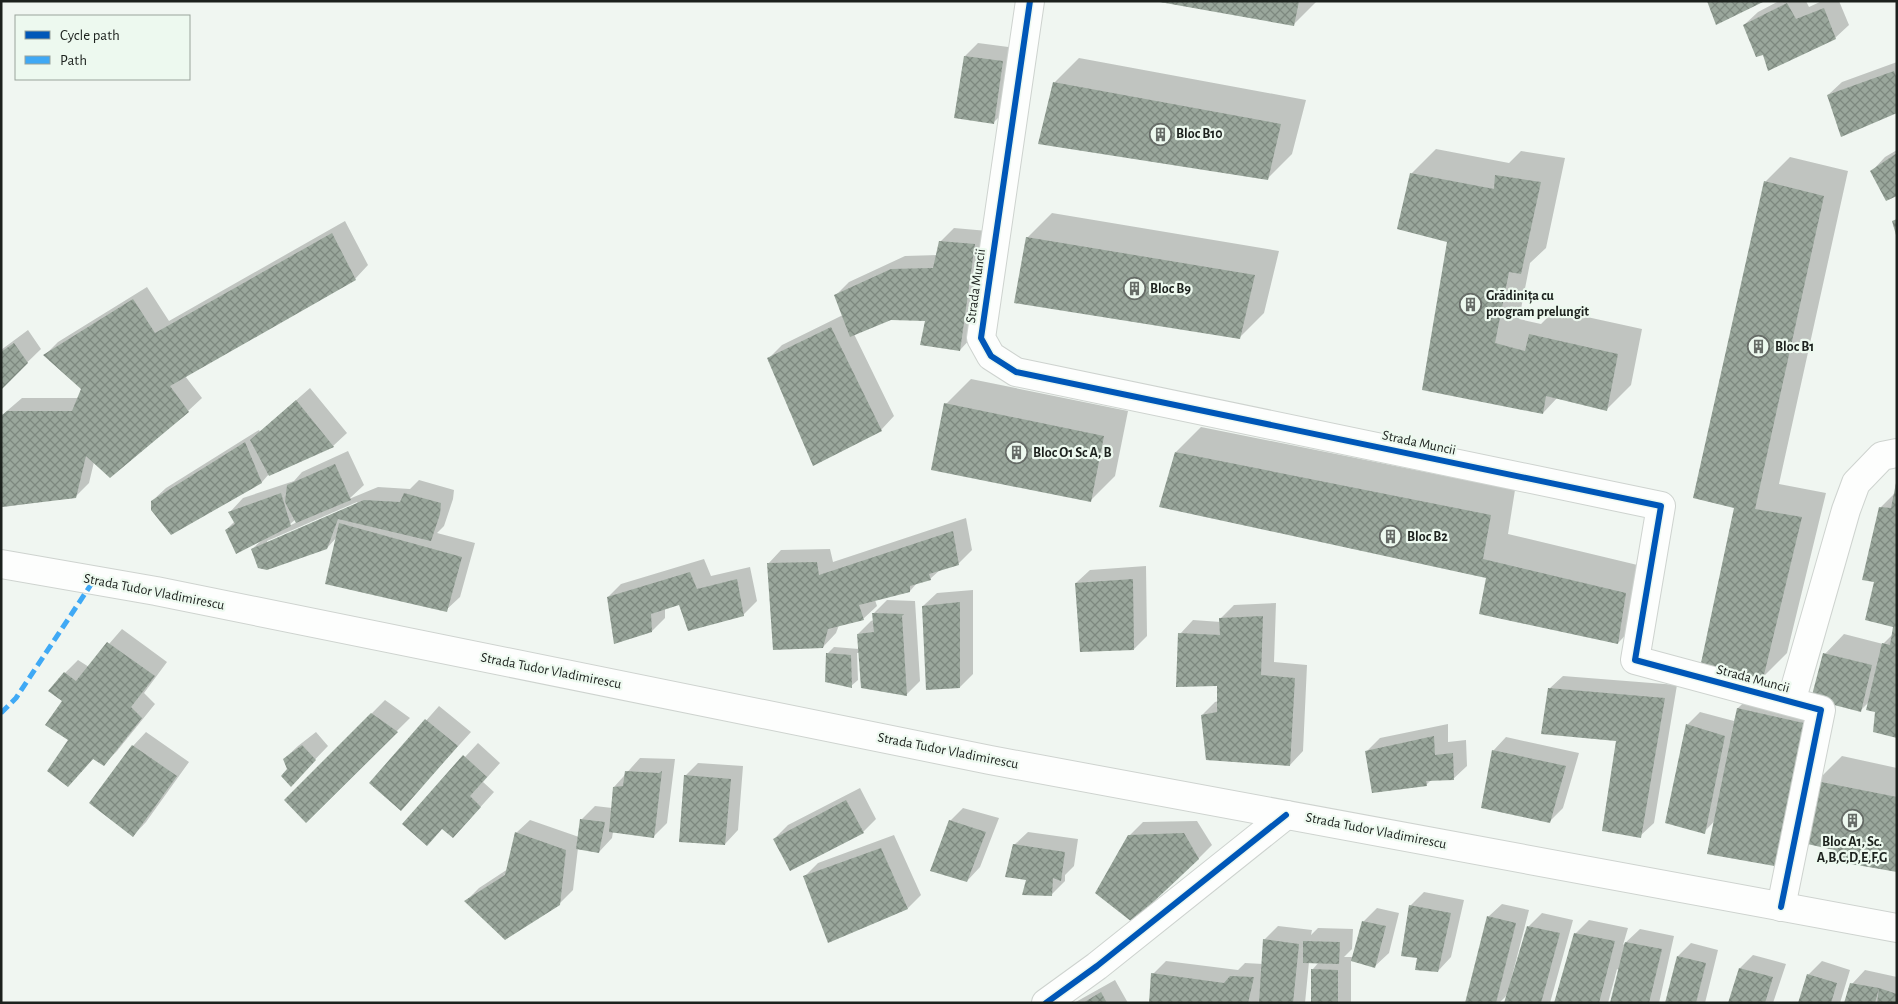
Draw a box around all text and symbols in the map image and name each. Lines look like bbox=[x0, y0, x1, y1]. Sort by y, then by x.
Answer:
legend bbox=[15, 15, 190, 80]
text: Cycle path bbox=[60, 28, 120, 43]
text: Path bbox=[60, 53, 87, 68]
building icon: Bloc B10 bbox=[1148, 122, 1172, 146]
place label: Bloc B10 bbox=[1176, 127, 1223, 141]
street label: Strada Muncii bbox=[964, 248, 988, 324]
building icon: Bloc B9 bbox=[1122, 277, 1146, 301]
place label: Bloc B9 bbox=[1150, 282, 1191, 296]
place label: Grădinița cu program prelungit bbox=[1486, 289, 1589, 319]
building icon: Grădinița cu program prelungit bbox=[1458, 292, 1482, 316]
building icon: Bloc B1 bbox=[1747, 335, 1771, 359]
place label: Bloc B1 bbox=[1775, 340, 1814, 354]
street label: Strada Muncii bbox=[1381, 428, 1457, 458]
building icon: Bloc O1 Sc A, B bbox=[1005, 441, 1029, 465]
place label: Bloc O1 Sc A, B bbox=[1033, 446, 1112, 460]
building icon: Bloc B2 bbox=[1379, 525, 1403, 549]
place label: Bloc B2 bbox=[1407, 530, 1448, 544]
street label: Strada Tudor Vladimirescu bbox=[82, 571, 226, 613]
street label: Strada Tudor Vladimirescu bbox=[479, 650, 623, 692]
street label: Strada Muncii bbox=[1715, 663, 1791, 695]
street label: Strada Tudor Vladimirescu bbox=[876, 730, 1020, 772]
building icon: Bloc A1, Sc. A,B,C,D,E,F,G bbox=[1840, 808, 1864, 832]
street label: Strada Tudor Vladimirescu bbox=[1304, 810, 1448, 852]
place label: Bloc A1, Sc. A,B,C,D,E,F,G bbox=[1817, 835, 1887, 865]

